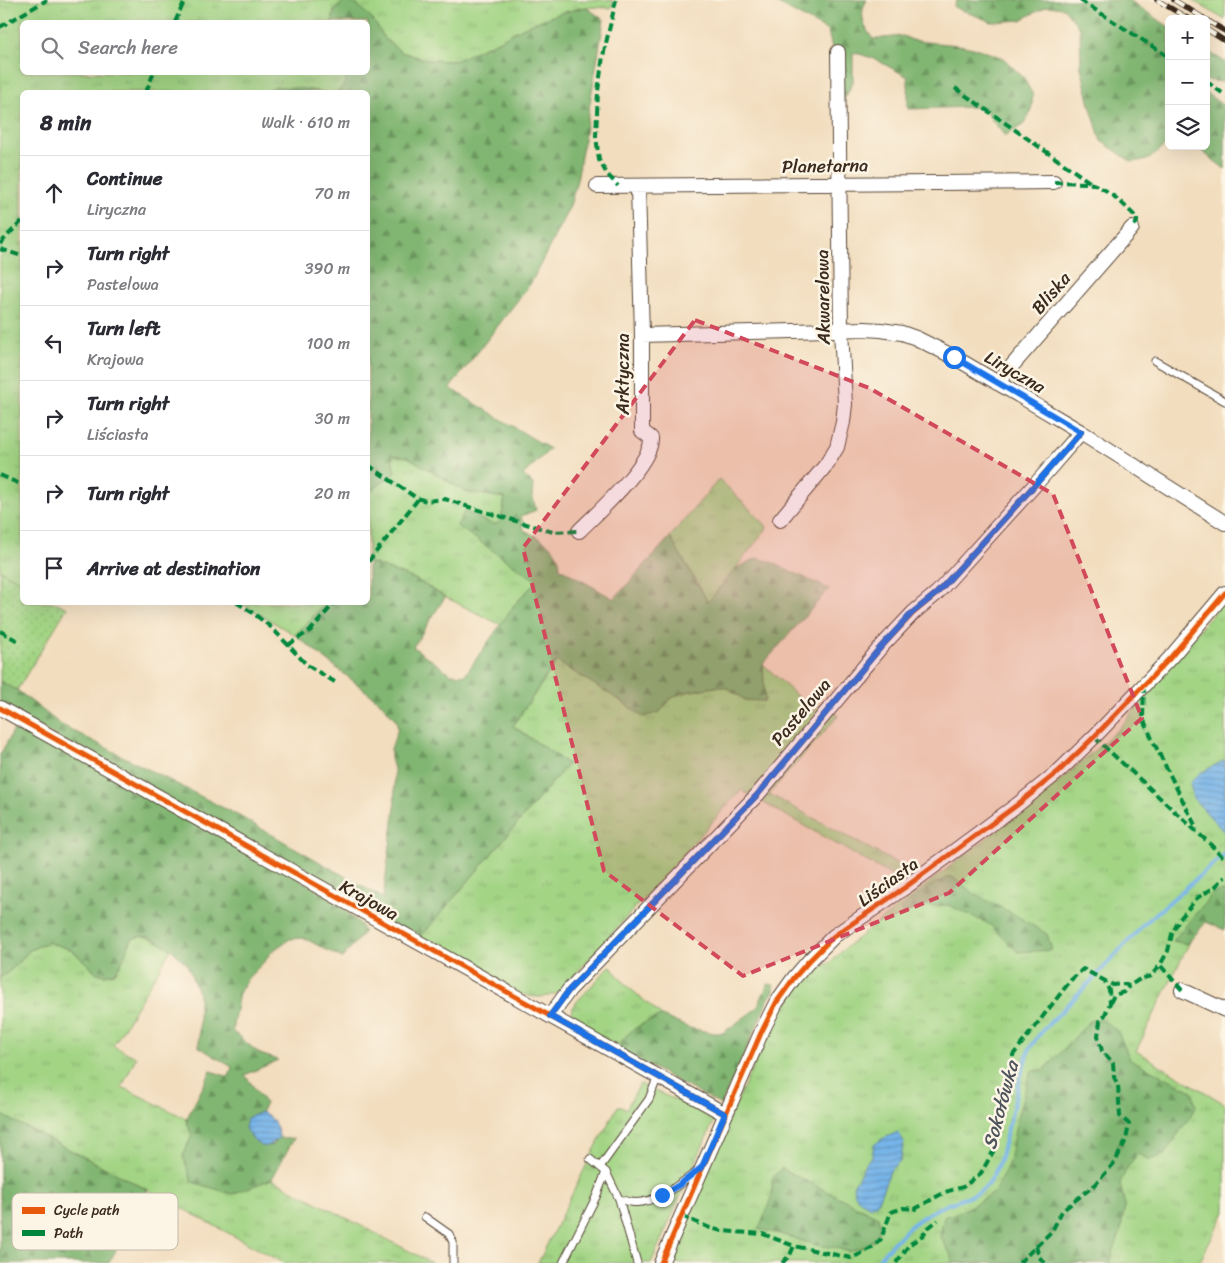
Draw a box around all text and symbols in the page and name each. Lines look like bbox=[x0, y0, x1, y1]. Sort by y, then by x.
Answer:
map controls bbox=[1165, 15, 1210, 150]
button: + bbox=[1165, 15, 1210, 60]
search box bbox=[20, 20, 370, 75]
text: Search here bbox=[78, 31, 178, 64]
icon: search bbox=[38, 34, 66, 62]
button: − bbox=[1165, 60, 1210, 105]
text: 8 min bbox=[40, 104, 91, 142]
button: layers bbox=[1165, 105, 1210, 150]
text: Walk · 610 m bbox=[261, 108, 350, 137]
street label: Planetarna bbox=[781, 149, 869, 183]
text: Continue bbox=[87, 162, 163, 195]
icon: ahead bbox=[40, 179, 68, 207]
text: 70 m bbox=[314, 179, 350, 208]
text: Liryczna bbox=[87, 195, 146, 224]
text: Turn right bbox=[87, 237, 169, 270]
street label: Akwarelowa bbox=[806, 249, 840, 346]
icon: right bbox=[40, 254, 68, 282]
text: 390 m bbox=[305, 254, 350, 283]
street label: Bliska bbox=[1023, 264, 1080, 322]
text: Pastelowa bbox=[87, 270, 159, 299]
text: Turn left bbox=[87, 312, 160, 345]
icon: left bbox=[40, 329, 68, 357]
text: 100 m bbox=[306, 329, 350, 358]
street label: Arktyczna bbox=[607, 333, 639, 416]
street label: Liryczna bbox=[978, 342, 1053, 403]
text: Krajowa bbox=[87, 345, 144, 374]
route start bbox=[943, 346, 966, 369]
text: Turn right bbox=[87, 387, 169, 420]
icon: right bbox=[40, 404, 68, 432]
text: 30 m bbox=[315, 404, 350, 433]
text: Liściasta bbox=[87, 420, 148, 449]
text: Turn right bbox=[87, 477, 169, 510]
icon: right bbox=[40, 479, 68, 507]
text: 20 m bbox=[314, 479, 350, 508]
text: Arrive at destination bbox=[87, 552, 260, 585]
icon: arrive bbox=[40, 554, 68, 582]
street label: Pastelowa bbox=[763, 671, 839, 753]
street label: Liściasta bbox=[851, 849, 925, 915]
street label: Krajowa bbox=[333, 871, 405, 929]
water label: Sokołówka bbox=[973, 1056, 1028, 1153]
route end bbox=[651, 1184, 674, 1207]
legend bbox=[12, 1193, 178, 1250]
text: Cycle path bbox=[54, 1198, 120, 1223]
text: Path bbox=[54, 1221, 83, 1246]

